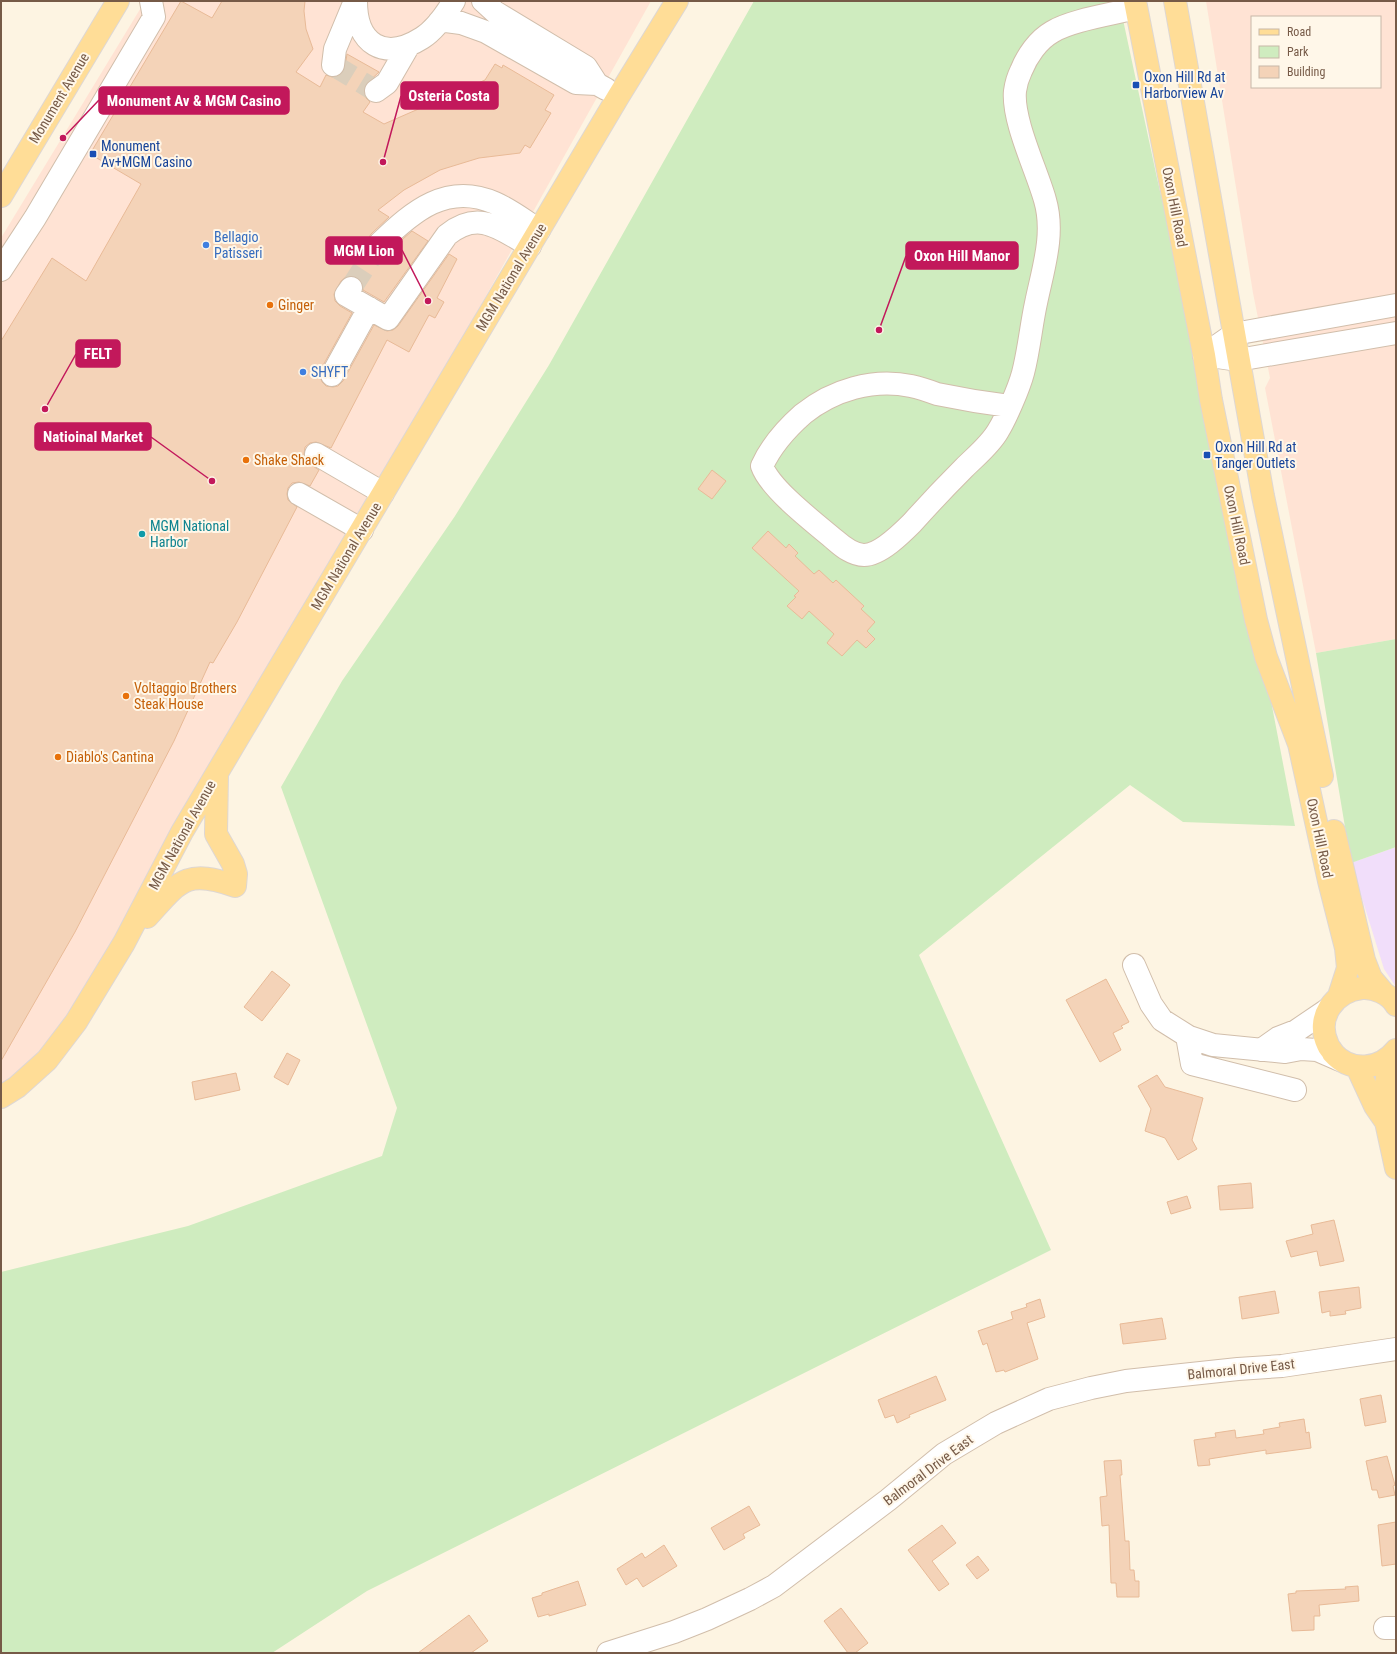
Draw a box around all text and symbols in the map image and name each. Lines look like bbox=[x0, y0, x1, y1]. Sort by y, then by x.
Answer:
legend bbox=[1251, 16, 1381, 88]
text: Road bbox=[1287, 25, 1311, 39]
text: Park bbox=[1287, 45, 1309, 59]
street label: Monument Avenue bbox=[26, 49, 93, 146]
text: Building bbox=[1287, 65, 1325, 79]
place label: Oxon Hill Rd at Harborview Av bbox=[1144, 69, 1225, 101]
marker: Oxon Hill Rd at Harborview Av bbox=[1131, 80, 1141, 90]
callout: Osteria Costa bbox=[401, 82, 498, 109]
callout: Monument Av & MGM Casino bbox=[99, 87, 289, 114]
text: Osteria Costa bbox=[408, 87, 490, 105]
text: Monument Av & MGM Casino bbox=[107, 92, 281, 110]
place label: Monument Av+MGM Casino bbox=[101, 138, 192, 170]
marker: Monument Av+MGM Casino bbox=[88, 149, 98, 159]
street label: Oxon Hill Road bbox=[1159, 166, 1191, 248]
street label: MGM National Avenue bbox=[473, 220, 550, 334]
place label: Bellagio Patisseri bbox=[214, 229, 263, 261]
callout: MGM Lion bbox=[326, 237, 402, 264]
marker: Bellagio Patisseri bbox=[201, 240, 211, 250]
text: MGM Lion bbox=[334, 242, 394, 260]
callout: Oxon Hill Manor bbox=[906, 242, 1018, 269]
text: Oxon Hill Manor bbox=[914, 247, 1010, 265]
place label: Ginger bbox=[278, 297, 314, 313]
marker: Ginger bbox=[265, 300, 275, 310]
callout: FELT bbox=[76, 340, 120, 367]
text: FELT bbox=[84, 345, 112, 363]
place label: SHYFT bbox=[311, 364, 348, 380]
marker: SHYFT bbox=[298, 367, 308, 377]
callout: Natioinal Market bbox=[35, 423, 151, 450]
text: Natioinal Market bbox=[43, 428, 143, 446]
place label: Oxon Hill Rd at Tanger Outlets bbox=[1215, 439, 1296, 471]
marker: Oxon Hill Rd at Tanger Outlets bbox=[1202, 450, 1212, 460]
place label: Shake Shack bbox=[254, 452, 325, 468]
marker: Shake Shack bbox=[241, 455, 251, 465]
street label: Oxon Hill Road bbox=[1221, 484, 1253, 566]
street label: MGM National Avenue bbox=[308, 499, 385, 613]
place label: MGM National Harbor bbox=[150, 518, 229, 550]
marker: MGM National Harbor bbox=[137, 529, 147, 539]
place label: Voltaggio Brothers Steak House bbox=[134, 680, 237, 712]
marker: Voltaggio Brothers Steak House bbox=[121, 691, 131, 701]
place label: Diablo's Cantina bbox=[66, 749, 154, 765]
marker: Diablo's Cantina bbox=[53, 752, 63, 762]
street label: MGM National Avenue bbox=[145, 777, 219, 893]
street label: Oxon Hill Road bbox=[1304, 797, 1336, 879]
street label: Balmoral Drive East bbox=[1187, 1355, 1295, 1383]
street label: Balmoral Drive East bbox=[880, 1431, 976, 1509]

